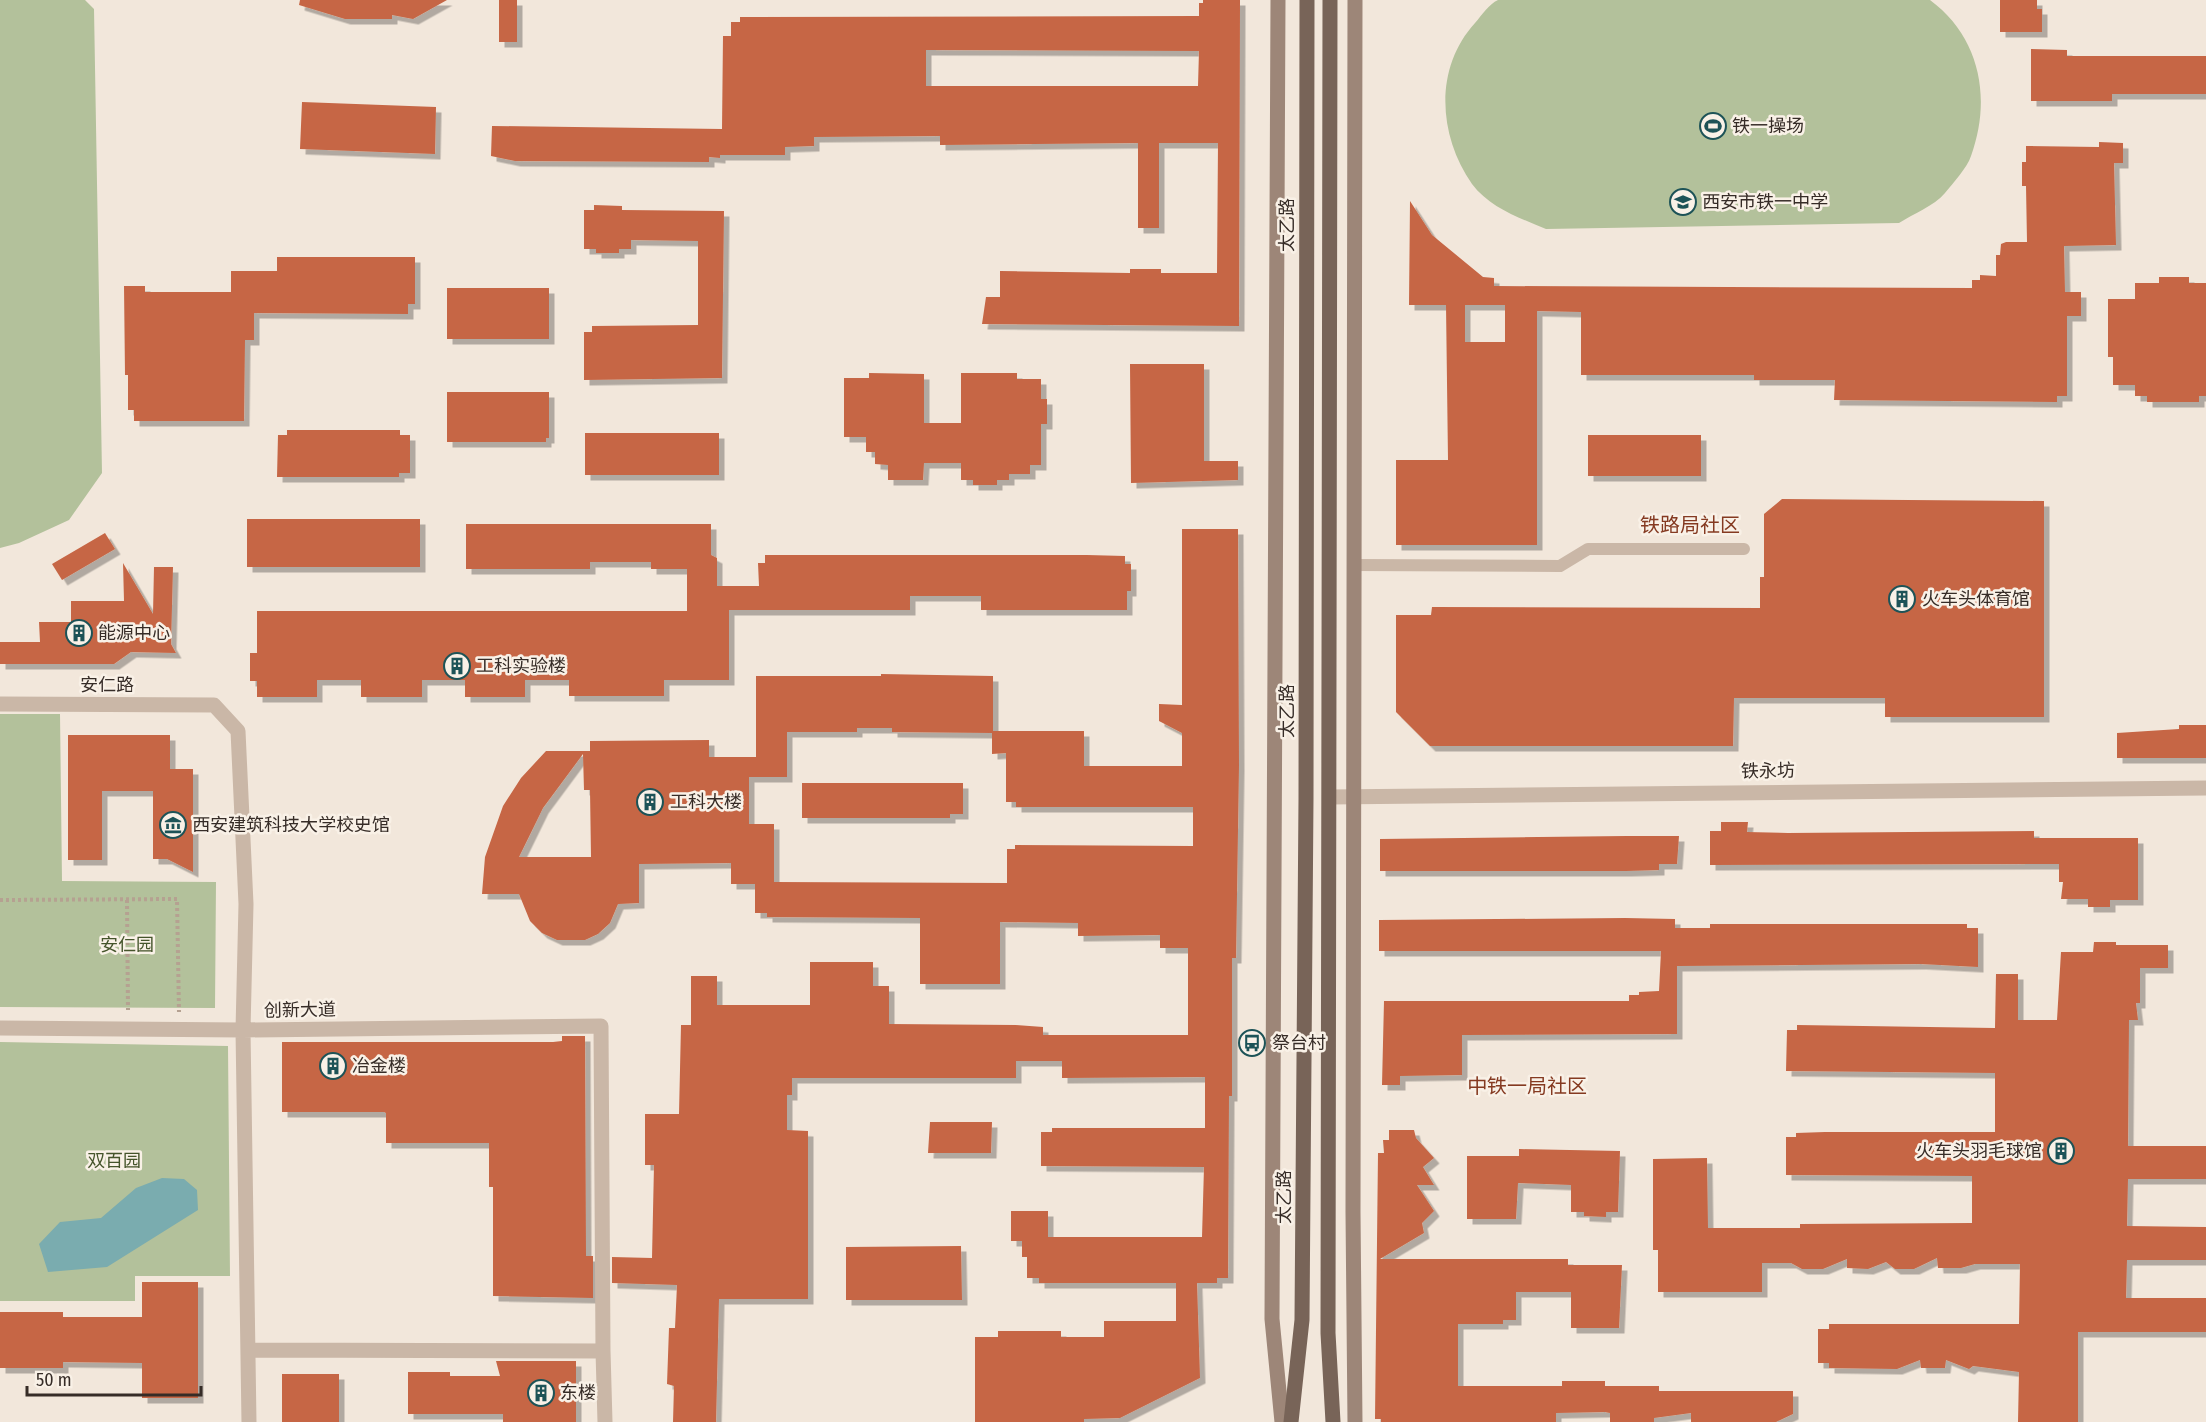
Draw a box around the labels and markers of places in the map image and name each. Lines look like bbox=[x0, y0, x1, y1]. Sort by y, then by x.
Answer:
sports icon: 铁一操场 bbox=[1698, 111, 1728, 141]
place label: 铁一操场 bbox=[1732, 115, 1804, 137]
school or university icon: 西安市铁一中学 bbox=[1668, 187, 1698, 217]
place label: 西安市铁一中学 bbox=[1702, 191, 1828, 213]
building icon: 火车头体育馆 bbox=[1887, 584, 1917, 614]
place label: 火车头体育馆 bbox=[1922, 588, 2030, 610]
building icon: 能源中心 bbox=[64, 618, 94, 648]
place label: 能源中心 bbox=[98, 622, 170, 644]
building icon: 工科实验楼 bbox=[442, 651, 472, 681]
place label: 工科实验楼 bbox=[476, 655, 566, 677]
building icon: 工科大楼 bbox=[635, 787, 665, 817]
place label: 工科大楼 bbox=[670, 791, 742, 813]
museum icon: 西安建筑科技大学校史馆 bbox=[158, 810, 188, 840]
place label: 西安建筑科技大学校史馆 bbox=[192, 814, 390, 836]
bus stop icon: 祭台村 bbox=[1237, 1028, 1267, 1058]
place label: 祭台村 bbox=[1272, 1032, 1326, 1054]
building icon: 冶金楼 bbox=[318, 1051, 348, 1081]
place label: 冶金楼 bbox=[352, 1055, 406, 1077]
building icon: 火车头羽毛球馆 bbox=[2046, 1136, 2076, 1166]
place label: 火车头羽毛球馆 bbox=[1916, 1140, 2042, 1162]
building icon: 东楼 bbox=[526, 1378, 556, 1408]
place label: 东楼 bbox=[560, 1382, 596, 1404]

